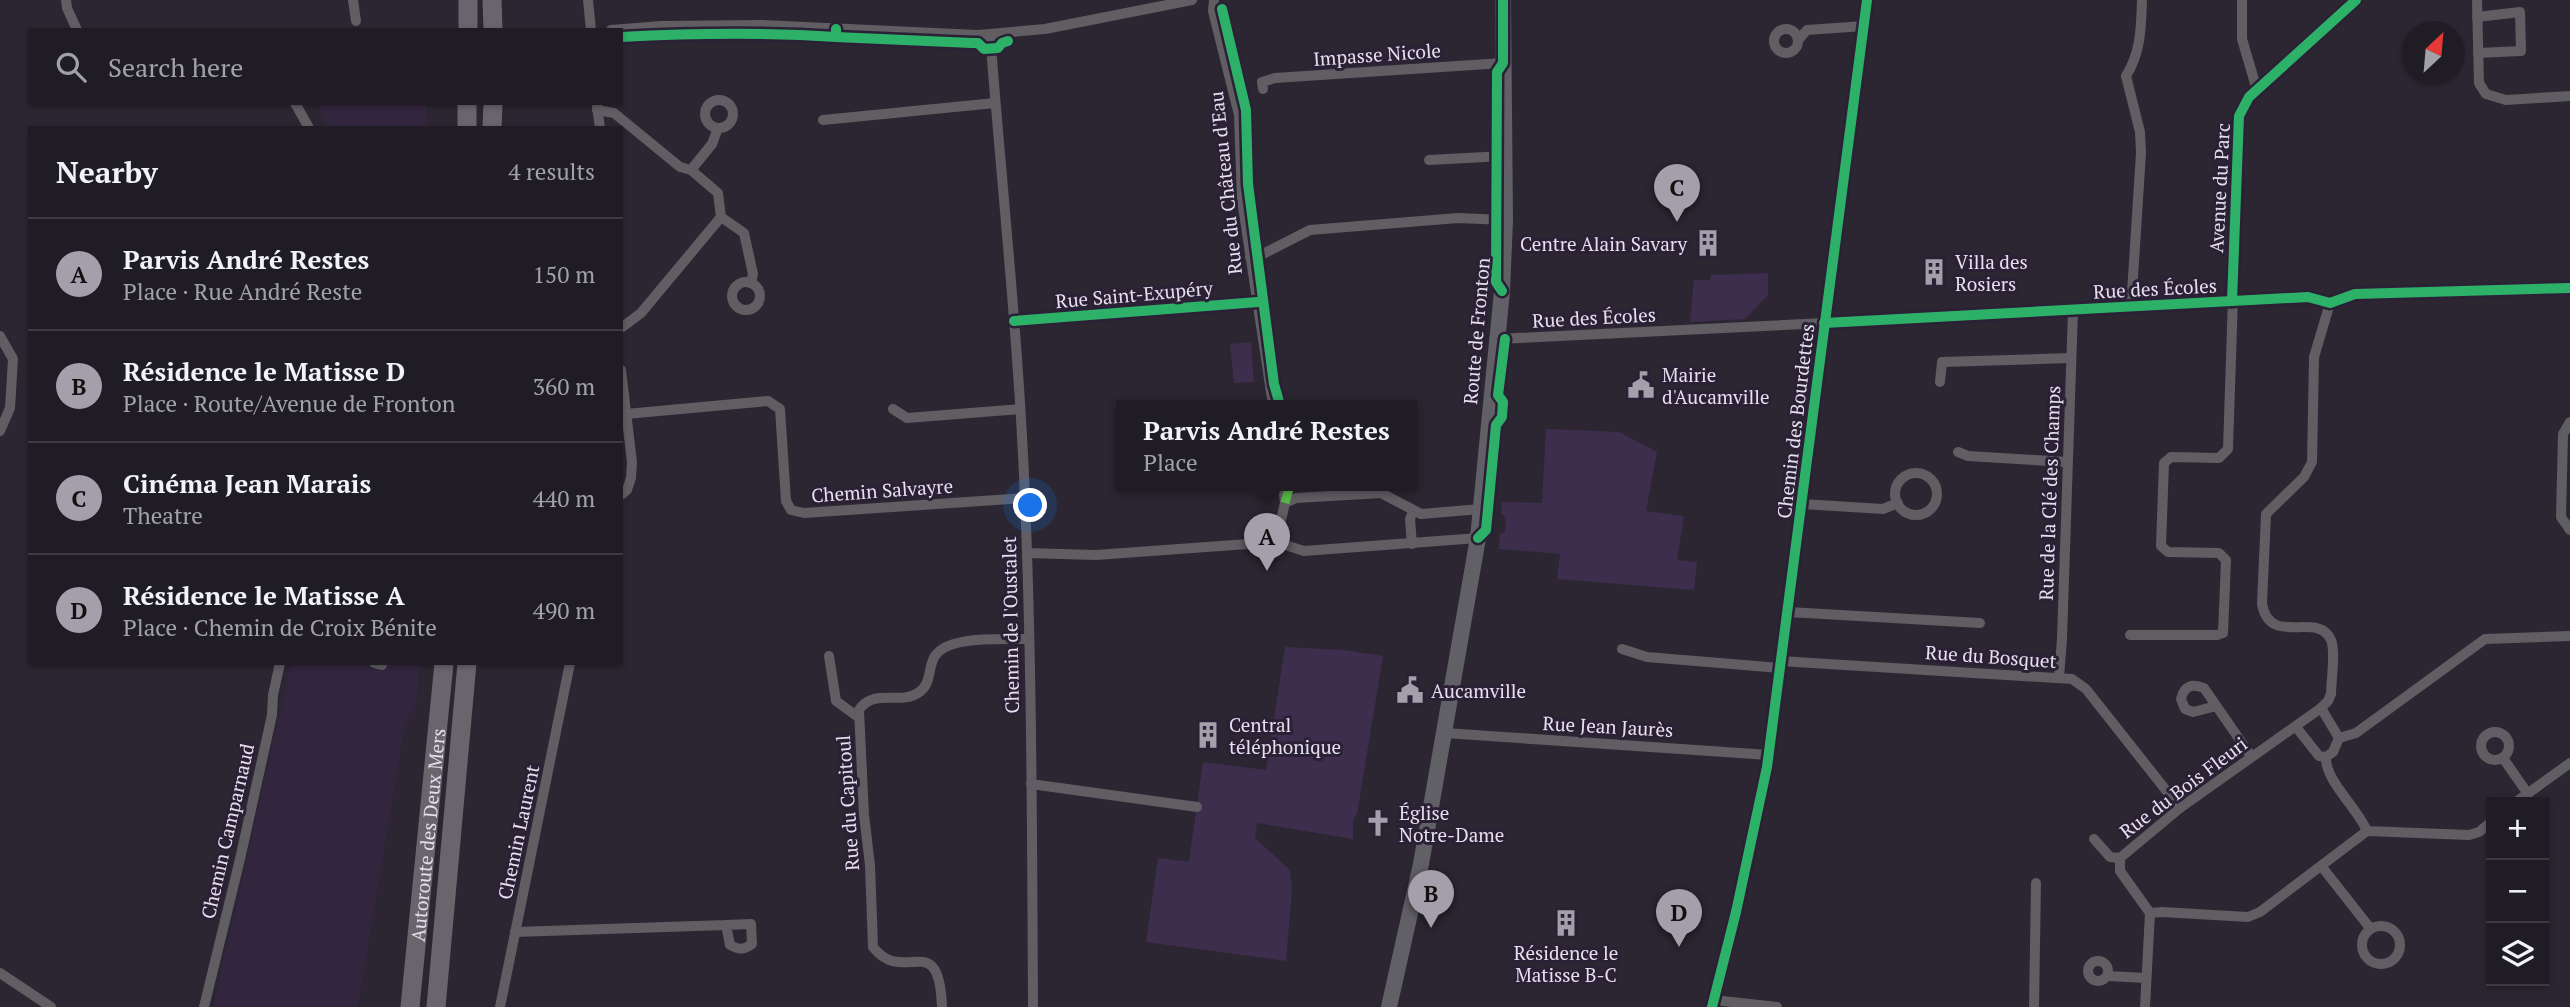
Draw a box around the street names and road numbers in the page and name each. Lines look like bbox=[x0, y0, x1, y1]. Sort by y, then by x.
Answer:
street label: Impasse Nicole bbox=[1312, 37, 1442, 71]
street label: Rue du Château d'Eau bbox=[1203, 90, 1247, 276]
street label: Avenue du Parc bbox=[2203, 122, 2235, 254]
street label: Route de Fronton bbox=[1457, 257, 1495, 405]
street label: Rue des Écoles bbox=[2093, 272, 2217, 304]
street label: Rue Saint-Exupéry bbox=[1054, 275, 1214, 313]
street label: Rue des Écoles bbox=[1532, 301, 1656, 333]
street label: Chemin des Bourdettes bbox=[1771, 322, 1819, 520]
street label: Rue de la Clé des Champs bbox=[2033, 385, 2065, 601]
street label: Chemin Salvayre bbox=[810, 473, 954, 507]
street label: Chemin de l'Oustalet bbox=[996, 536, 1024, 714]
street label: Rue du Bosquet bbox=[1924, 639, 2058, 673]
street label: Rue Jean Jaurès bbox=[1542, 710, 1674, 742]
street label: Autoroute des Deux Mers bbox=[404, 727, 450, 943]
street label: Rue du Bois Fleuri bbox=[2114, 731, 2252, 843]
street label: Rue du Capitoul bbox=[830, 734, 864, 872]
street label: Chemin Camparnaud bbox=[195, 740, 259, 921]
street label: Chemin Laurent bbox=[492, 762, 544, 902]

